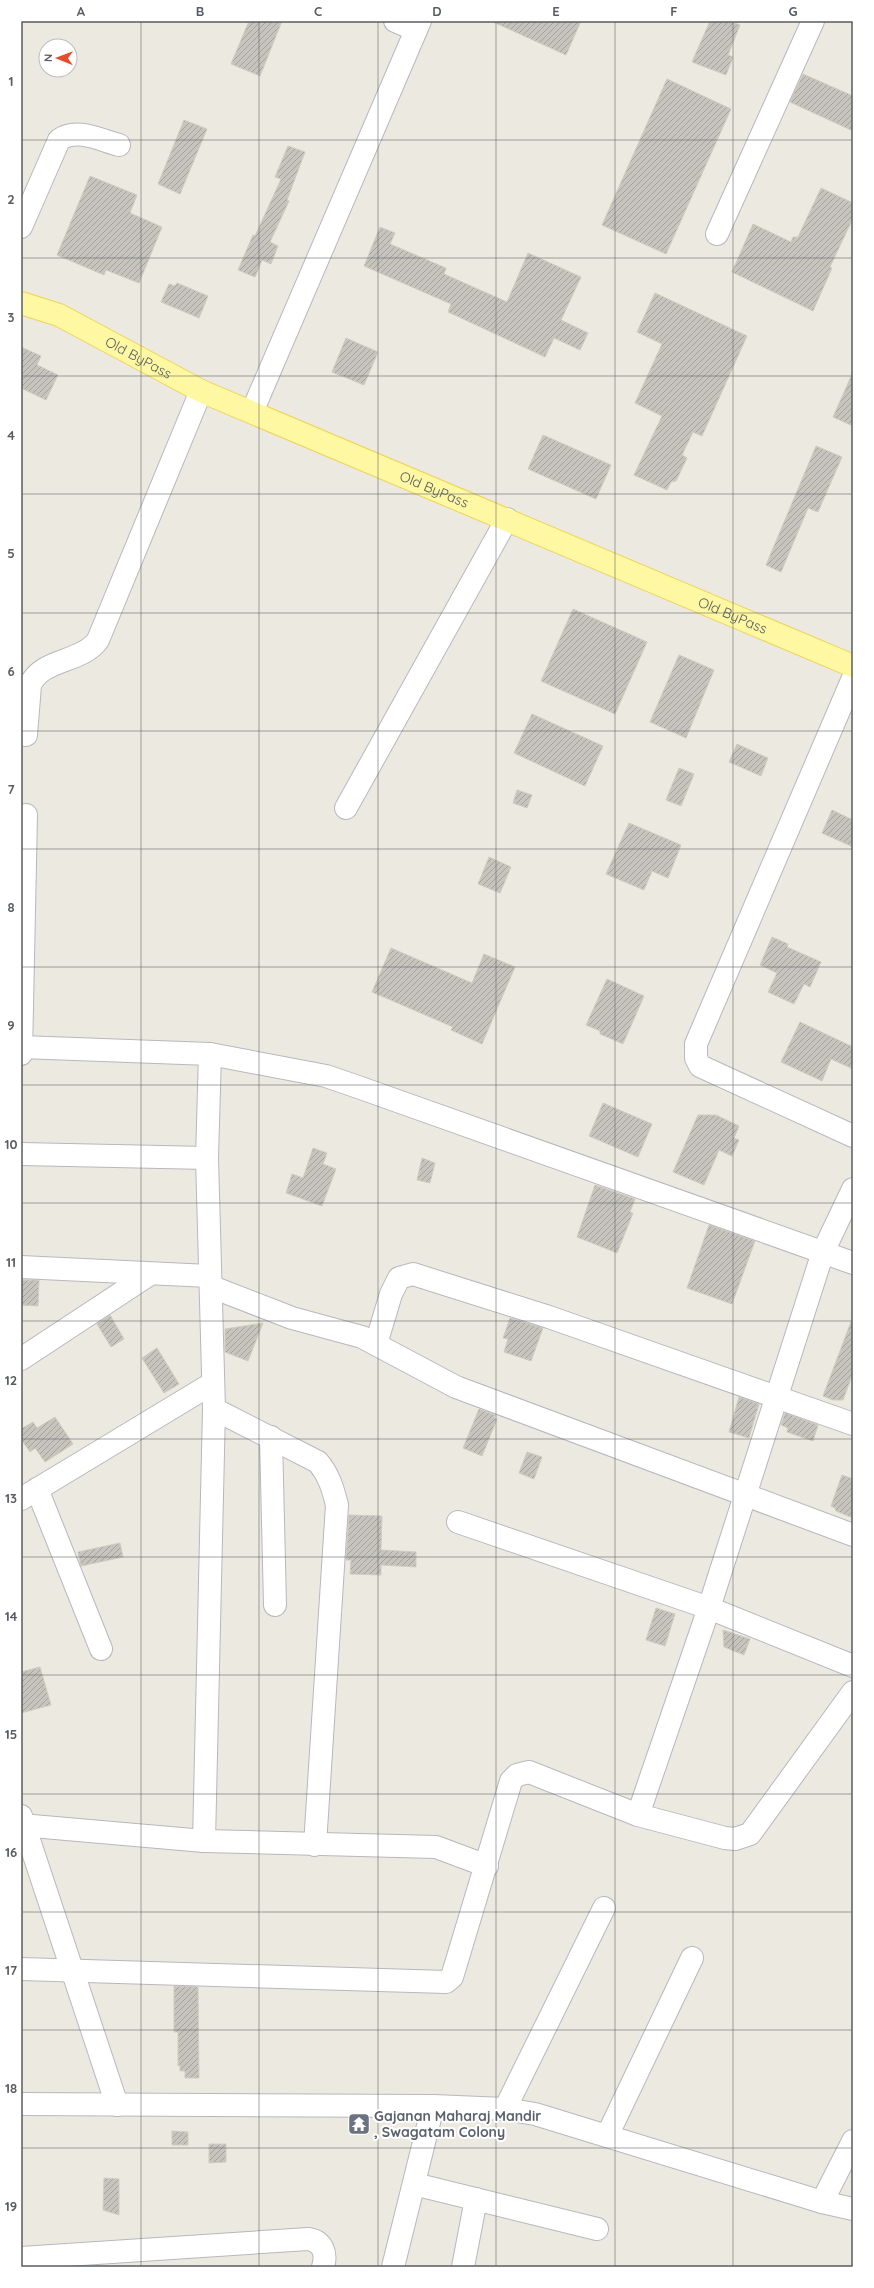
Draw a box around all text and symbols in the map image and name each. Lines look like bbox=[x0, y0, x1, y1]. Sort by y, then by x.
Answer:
text: A bbox=[77, 3, 86, 19]
text: B bbox=[196, 3, 204, 19]
text: C bbox=[314, 3, 322, 19]
text: D bbox=[432, 3, 442, 19]
text: E bbox=[552, 3, 560, 19]
text: F bbox=[670, 3, 678, 19]
text: G bbox=[788, 3, 798, 19]
north arrow bbox=[38, 38, 78, 78]
text: N bbox=[41, 54, 55, 62]
text: 1 bbox=[8, 73, 14, 89]
text: 2 bbox=[7, 191, 15, 207]
text: 3 bbox=[8, 309, 15, 325]
street label: Old ByPass bbox=[102, 332, 175, 383]
text: 4 bbox=[7, 427, 15, 443]
street label: Old ByPass bbox=[397, 467, 471, 512]
text: 5 bbox=[7, 545, 15, 561]
street label: Old ByPass bbox=[696, 593, 770, 638]
text: 6 bbox=[7, 663, 15, 679]
text: 7 bbox=[7, 781, 15, 797]
text: 8 bbox=[7, 899, 15, 915]
text: 9 bbox=[7, 1017, 15, 1033]
text: 10 bbox=[4, 1136, 18, 1152]
text: 11 bbox=[6, 1254, 16, 1270]
text: 12 bbox=[5, 1372, 17, 1388]
text: 13 bbox=[5, 1490, 17, 1506]
text: 14 bbox=[5, 1608, 18, 1624]
text: 15 bbox=[5, 1726, 17, 1742]
text: 16 bbox=[5, 1844, 17, 1860]
text: 17 bbox=[5, 1962, 17, 1978]
text: 18 bbox=[5, 2080, 17, 2096]
place label: Gajanan Maharaj Mandir , Swagatam Colony bbox=[374, 2107, 541, 2141]
temple icon: Gajanan Maharaj Mandir , Swagatam Colony bbox=[346, 2111, 372, 2137]
text: 19 bbox=[5, 2198, 17, 2214]

